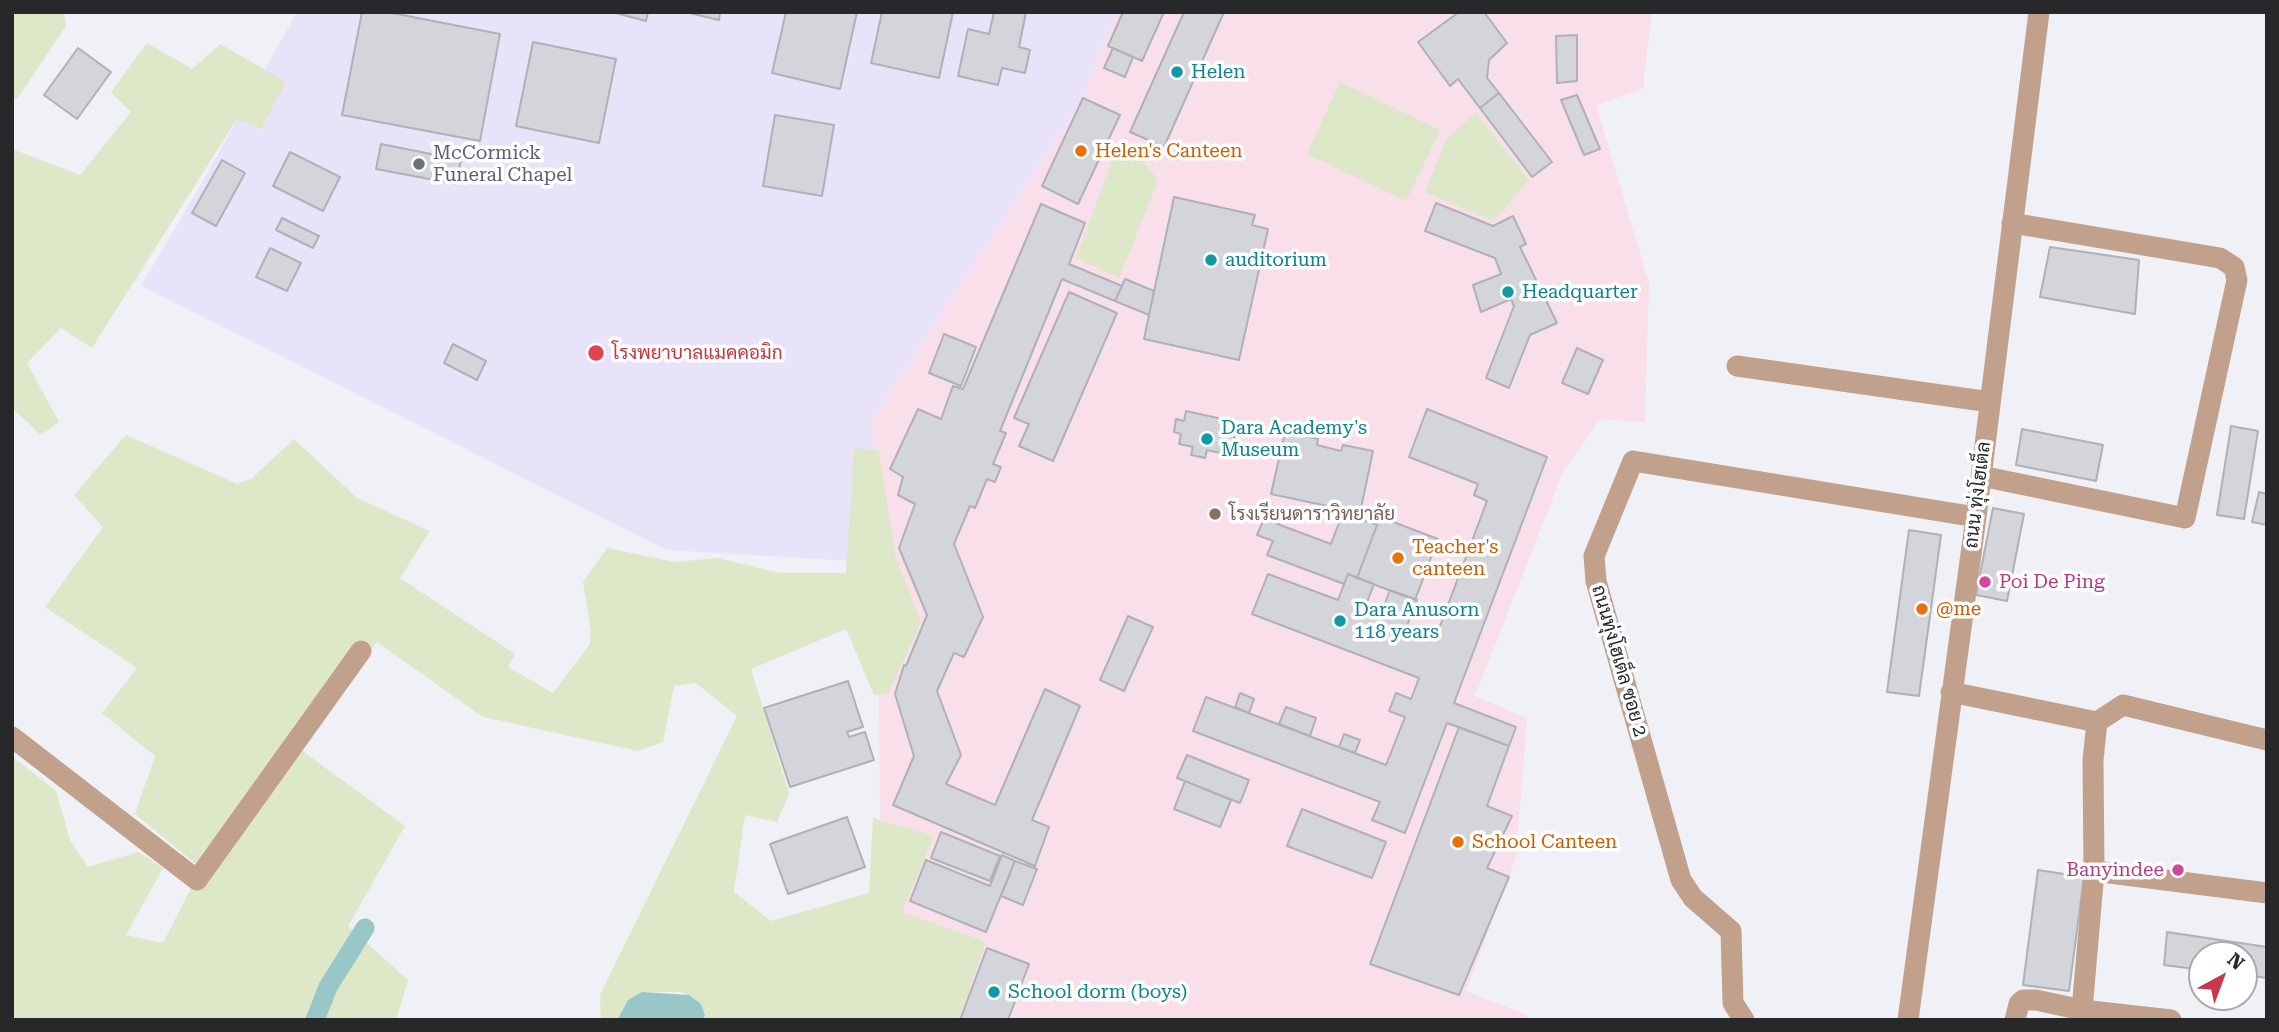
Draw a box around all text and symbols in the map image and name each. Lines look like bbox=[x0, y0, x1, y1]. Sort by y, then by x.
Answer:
place label: Helen bbox=[1191, 61, 1245, 83]
marker: Helen bbox=[1169, 64, 1185, 80]
place label: Helen's Canteen bbox=[1095, 140, 1242, 162]
place label: McCormick Funeral Chapel bbox=[433, 142, 572, 186]
marker: Helen's Canteen bbox=[1073, 143, 1089, 159]
marker: McCormick Funeral Chapel bbox=[411, 156, 427, 172]
place label: auditorium bbox=[1225, 249, 1327, 271]
marker: auditorium bbox=[1203, 252, 1219, 268]
place label: Headquarter bbox=[1522, 281, 1638, 303]
marker: Headquarter bbox=[1500, 284, 1516, 300]
place label: โรงพยาบาลแมคคอมิก bbox=[612, 342, 783, 364]
marker: โรงพยาบาลแมคคอมิก bbox=[586, 343, 606, 363]
place label: Dara Academy's Museum bbox=[1221, 417, 1367, 461]
marker: Dara Academy's Museum bbox=[1199, 431, 1215, 447]
street label: ถนน ทุ่งโฮเต็ล bbox=[1960, 440, 1996, 550]
place label: โรงเรียนดาราวิทยาลัย bbox=[1229, 503, 1395, 525]
marker: โรงเรียนดาราวิทยาลัย bbox=[1207, 506, 1223, 522]
place label: Teacher's canteen bbox=[1412, 536, 1498, 580]
marker: Teacher's canteen bbox=[1390, 550, 1406, 566]
place label: Poi De Ping bbox=[1999, 571, 2105, 593]
marker: Poi De Ping bbox=[1977, 574, 1993, 590]
street label: ถนนทุ่งโฮเต็ล ซอย 2 bbox=[1586, 583, 1652, 739]
place label: @me bbox=[1936, 598, 1981, 620]
place label: Dara Anusorn 118 years bbox=[1354, 599, 1480, 643]
marker: @me bbox=[1914, 601, 1930, 617]
marker: Dara Anusorn 118 years bbox=[1332, 613, 1348, 629]
place label: School Canteen bbox=[1472, 831, 1617, 853]
marker: School Canteen bbox=[1450, 834, 1466, 850]
place label: Banyindee bbox=[2066, 859, 2164, 881]
marker: Banyindee bbox=[2170, 862, 2186, 878]
north arrow bbox=[2188, 941, 2258, 1011]
text: N bbox=[2223, 948, 2249, 975]
place label: School dorm (boys) bbox=[1008, 981, 1187, 1003]
marker: School dorm (boys) bbox=[986, 984, 1002, 1000]

